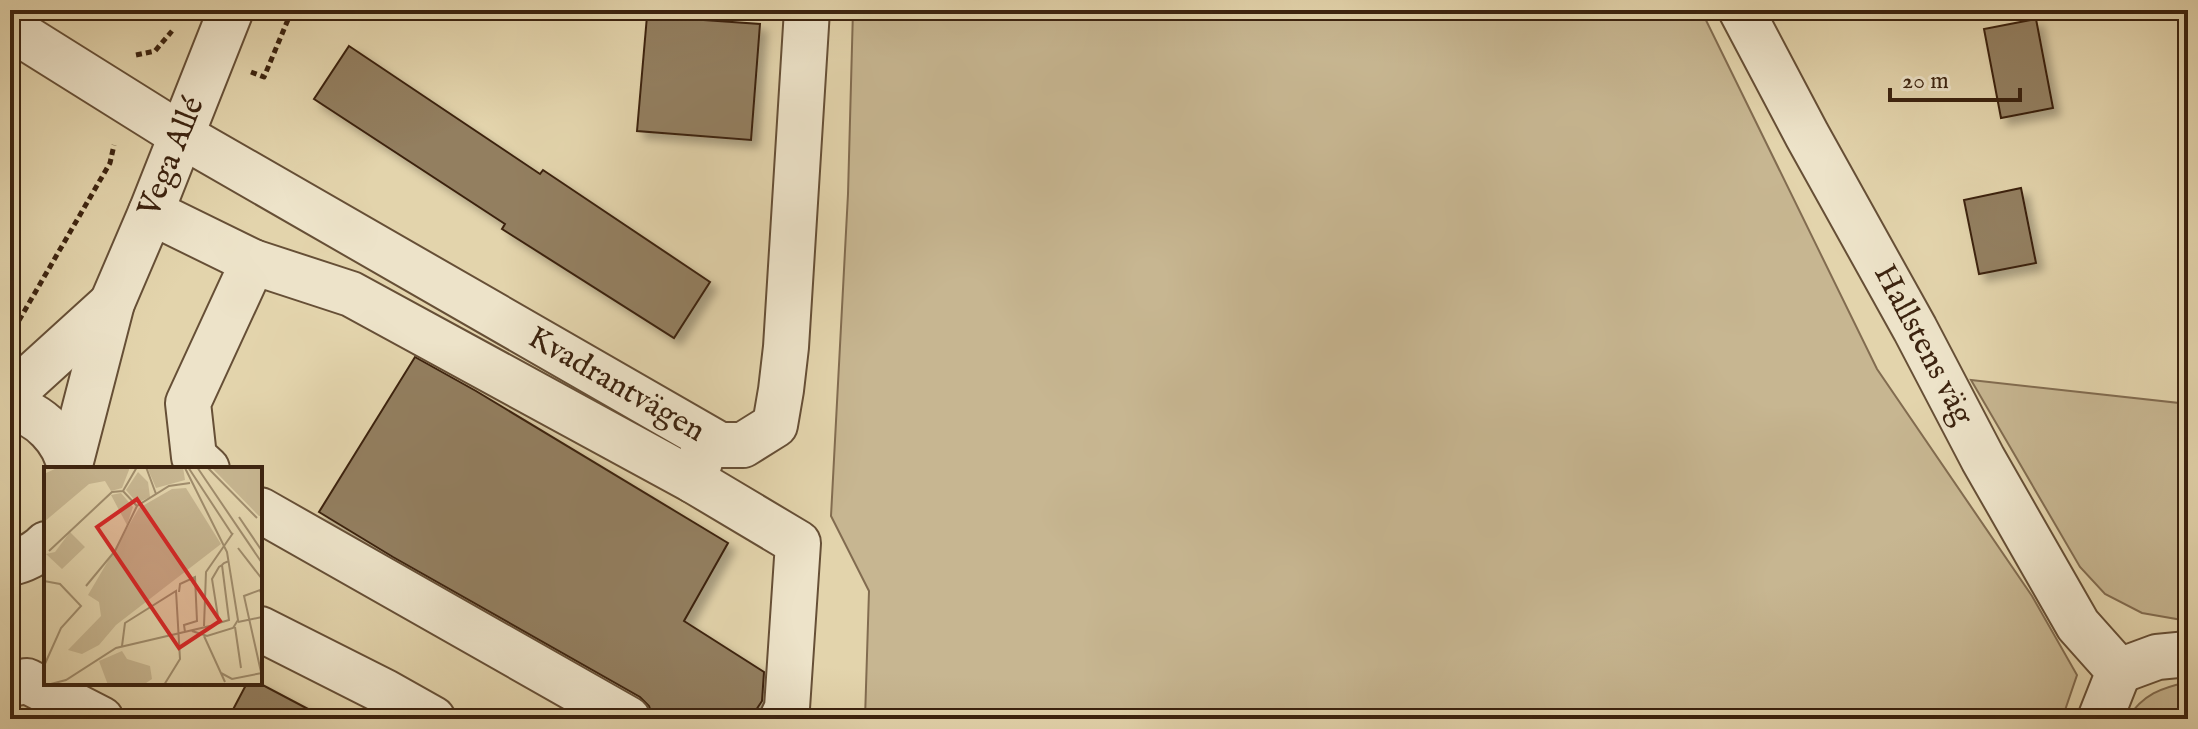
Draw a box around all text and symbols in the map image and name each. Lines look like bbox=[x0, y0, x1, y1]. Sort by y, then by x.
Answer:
scale bar bbox=[1890, 52, 2020, 102]
text: 20 m bbox=[1902, 66, 1949, 97]
street label: Vega Allé bbox=[129, 91, 215, 224]
street label: Hallstens väg bbox=[1864, 258, 1983, 433]
street label: Kvadrantvägen bbox=[520, 318, 712, 452]
inset map bbox=[44, 467, 262, 685]

